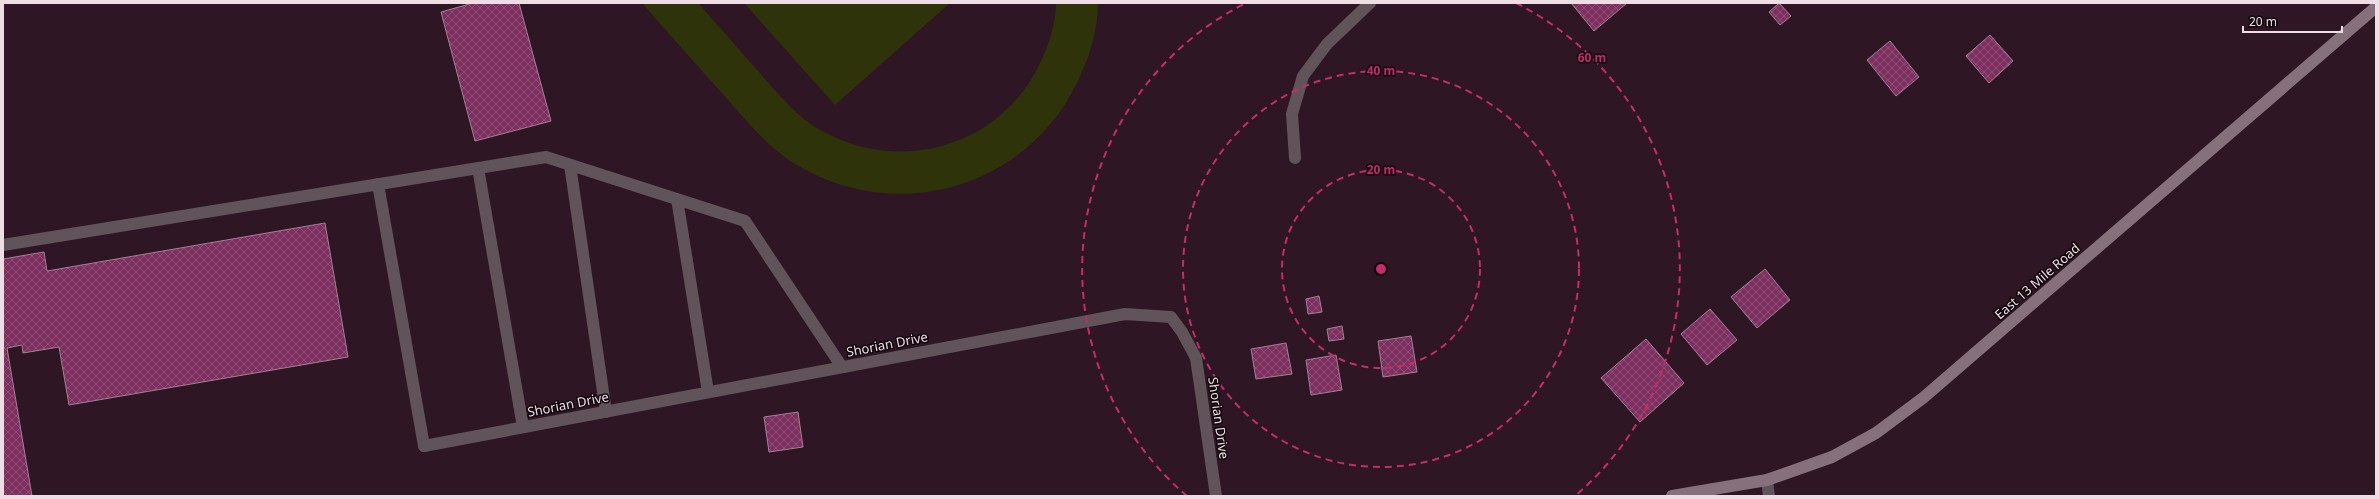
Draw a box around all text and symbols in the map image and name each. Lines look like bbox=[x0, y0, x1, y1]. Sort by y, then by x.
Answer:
scale bar bbox=[2243, 8, 2342, 34]
text: 20 m bbox=[2249, 13, 2277, 30]
text: 60 m bbox=[1578, 49, 1606, 66]
text: 40 m bbox=[1367, 62, 1395, 79]
text: 20 m bbox=[1367, 161, 1395, 178]
street label: East 13 Mile Road bbox=[1991, 239, 2083, 323]
centre of rings bbox=[1374, 262, 1388, 276]
street label: Shorian Drive bbox=[845, 327, 929, 361]
street label: Shorian Drive bbox=[1204, 376, 1234, 460]
street label: Shorian Drive bbox=[526, 387, 610, 421]

